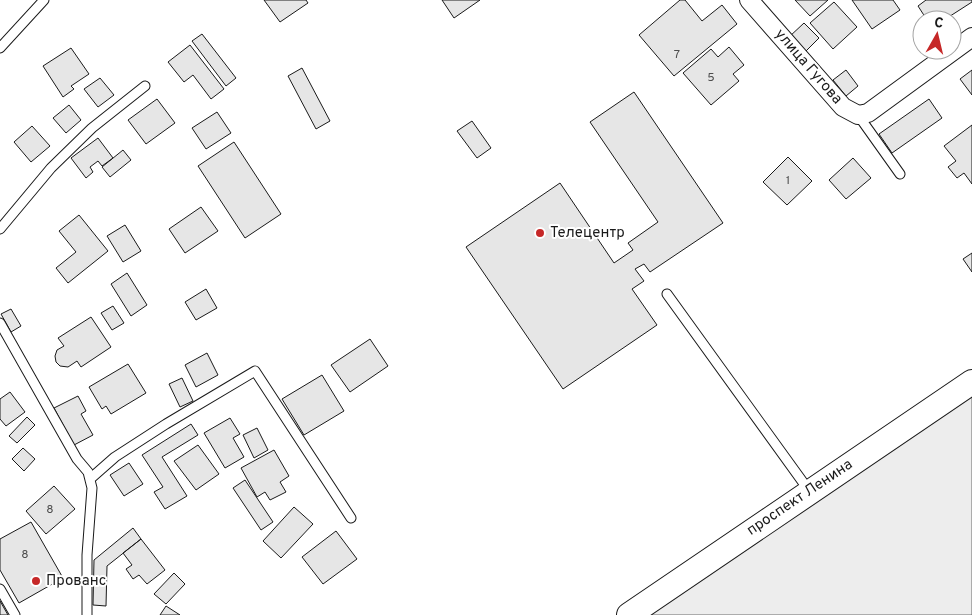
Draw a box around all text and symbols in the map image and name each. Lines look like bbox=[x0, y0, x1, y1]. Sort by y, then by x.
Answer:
north arrow bbox=[912, 10, 962, 60]
text: С bbox=[933, 15, 944, 33]
street label: улица Гугова bbox=[770, 25, 846, 109]
house number: 7 bbox=[674, 47, 680, 63]
house number: 5 bbox=[707, 70, 715, 86]
house number: 1 bbox=[786, 173, 790, 189]
place label: Телецентр bbox=[550, 224, 625, 243]
marker: Телецентр bbox=[534, 227, 546, 239]
street label: проспект Ленина bbox=[743, 456, 857, 540]
house number: 8 bbox=[46, 502, 54, 518]
house number: 8 bbox=[21, 547, 29, 563]
place label: Прованс bbox=[46, 572, 106, 591]
marker: Прованс bbox=[30, 575, 42, 587]

